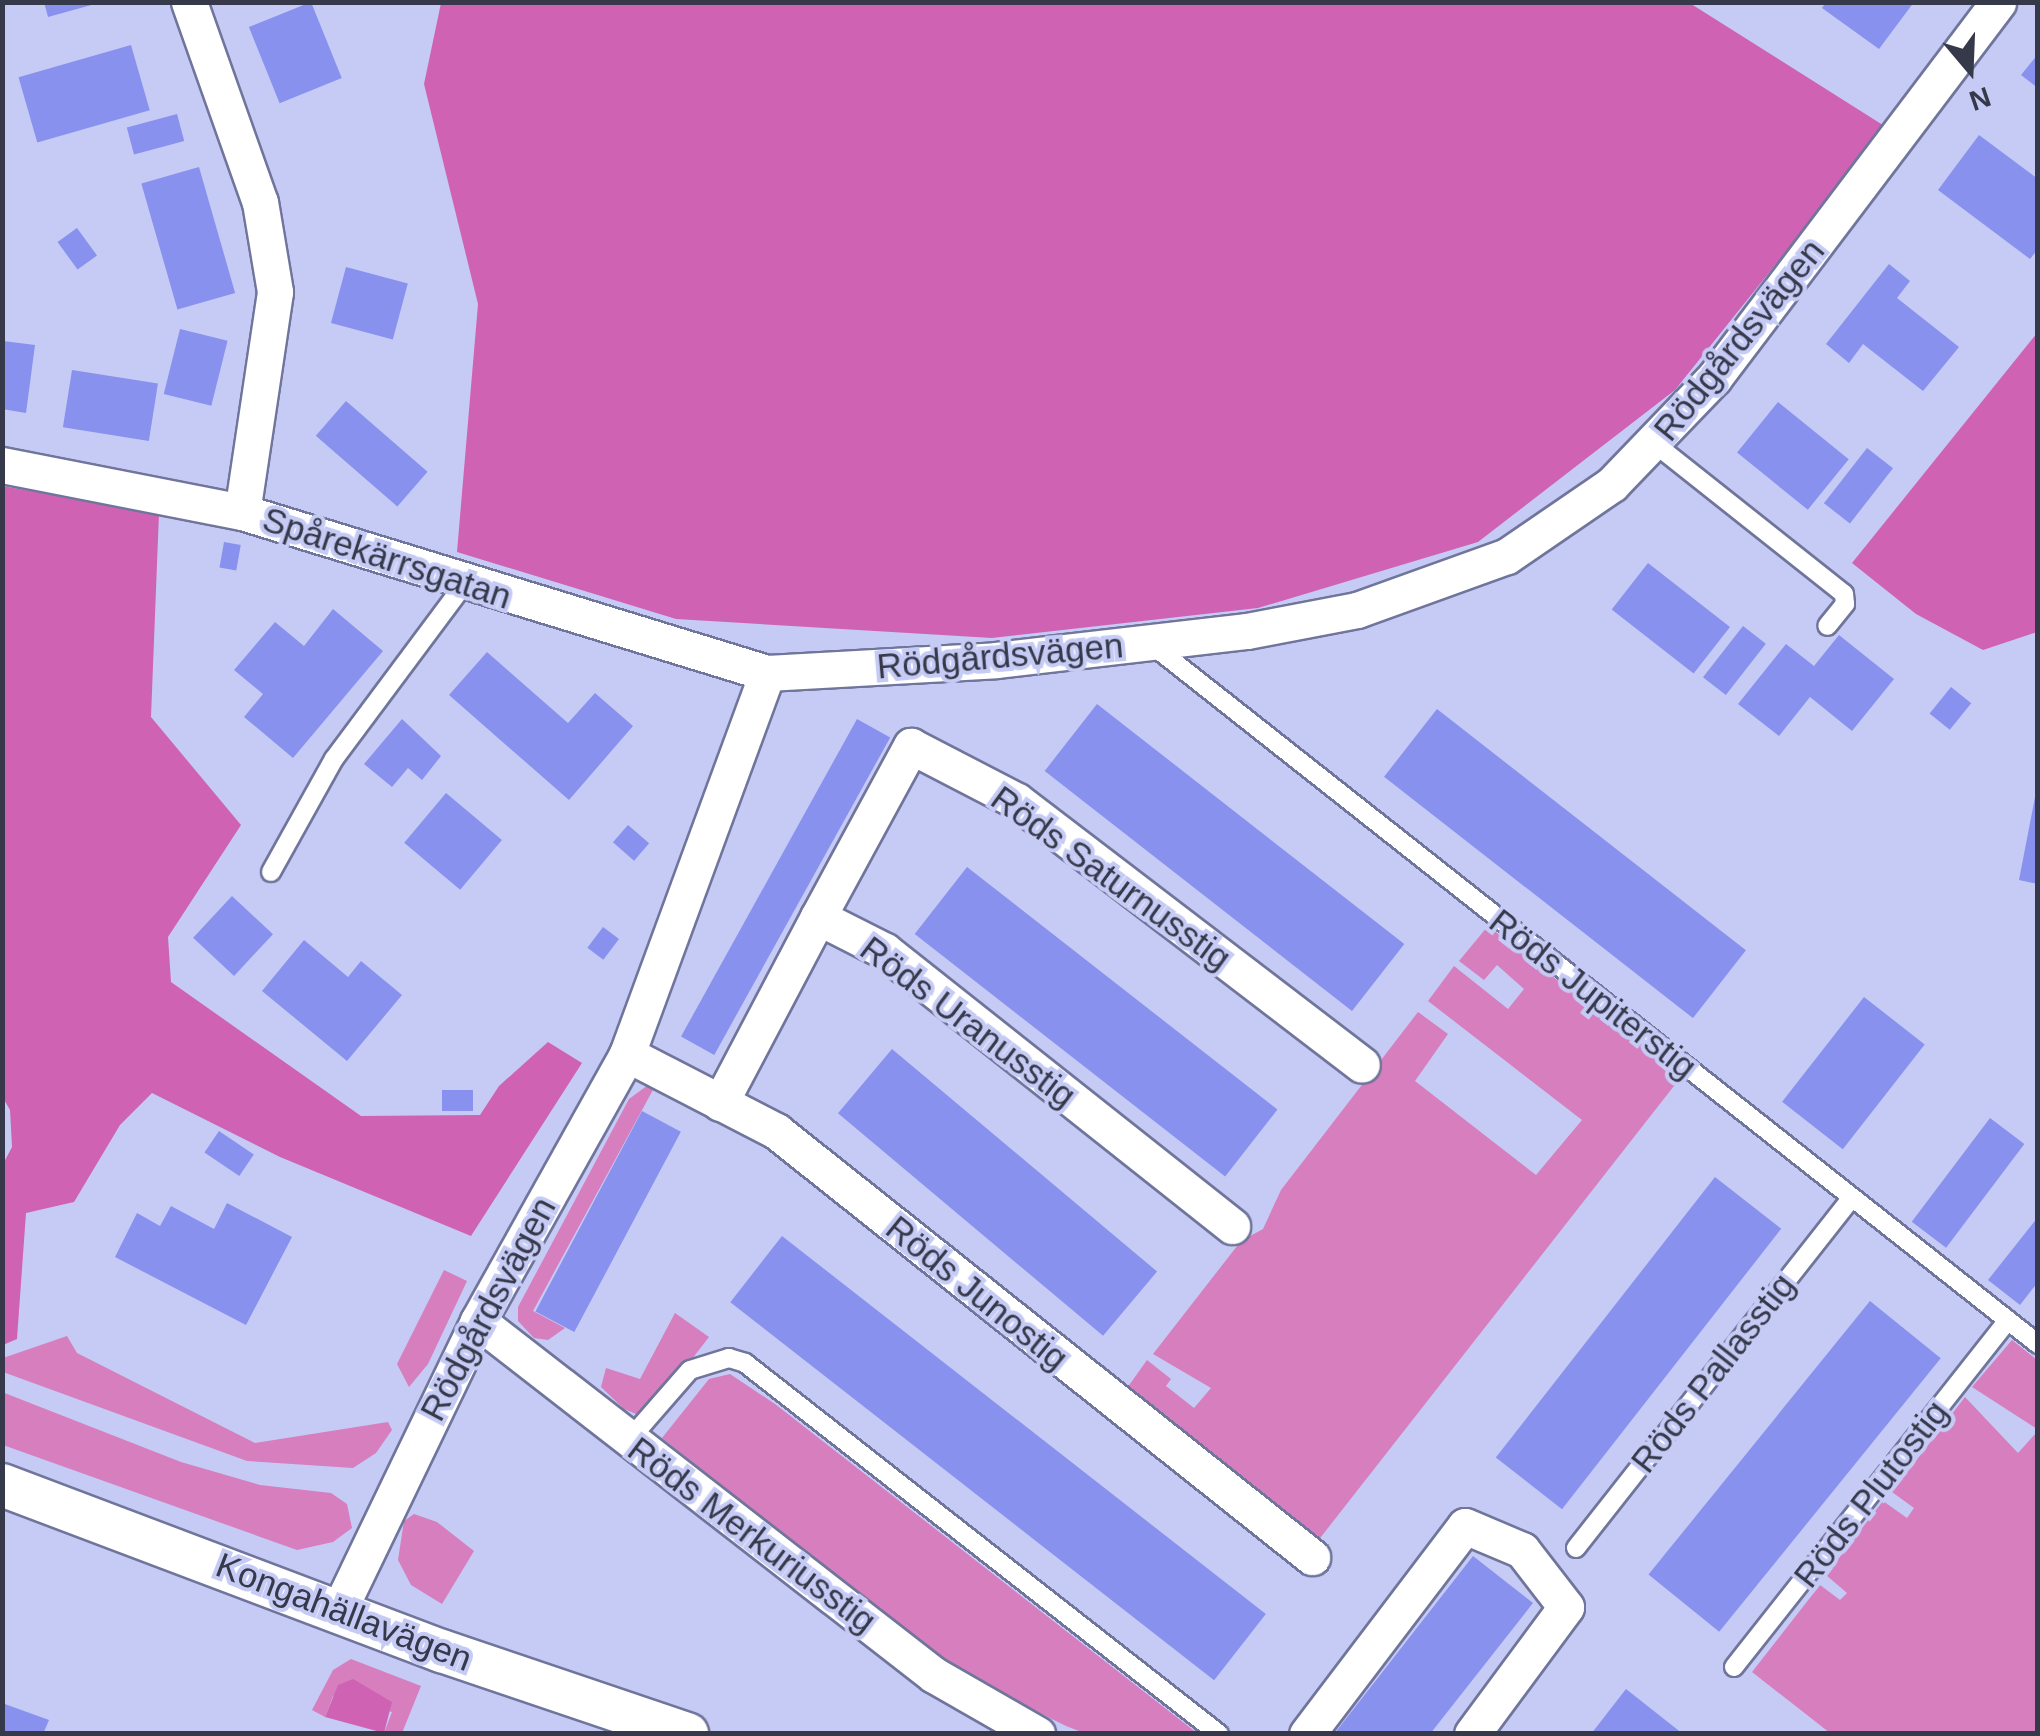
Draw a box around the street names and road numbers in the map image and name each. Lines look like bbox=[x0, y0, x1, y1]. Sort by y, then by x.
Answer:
street label: Rödgårdsvägen bbox=[1645, 231, 1833, 449]
street label: Spårekärrsgatan bbox=[257, 498, 517, 618]
street label: Rödgårdsvägen bbox=[875, 624, 1125, 688]
street label: Röds Saturnusstig bbox=[983, 777, 1239, 979]
street label: Röds Jupiterstig bbox=[1481, 900, 1705, 1088]
street label: Röds Uranusstig bbox=[852, 927, 1084, 1117]
street label: Rödgårdsvägen bbox=[411, 1190, 565, 1428]
street label: Röds Junostig bbox=[878, 1207, 1076, 1379]
street label: Röds Pallasstig bbox=[1622, 1265, 1804, 1481]
street label: Röds Plutostig bbox=[1785, 1392, 1957, 1596]
street label: Röds Merkuriusstig bbox=[620, 1428, 884, 1642]
street label: Kongahällavägen bbox=[210, 1544, 478, 1680]

